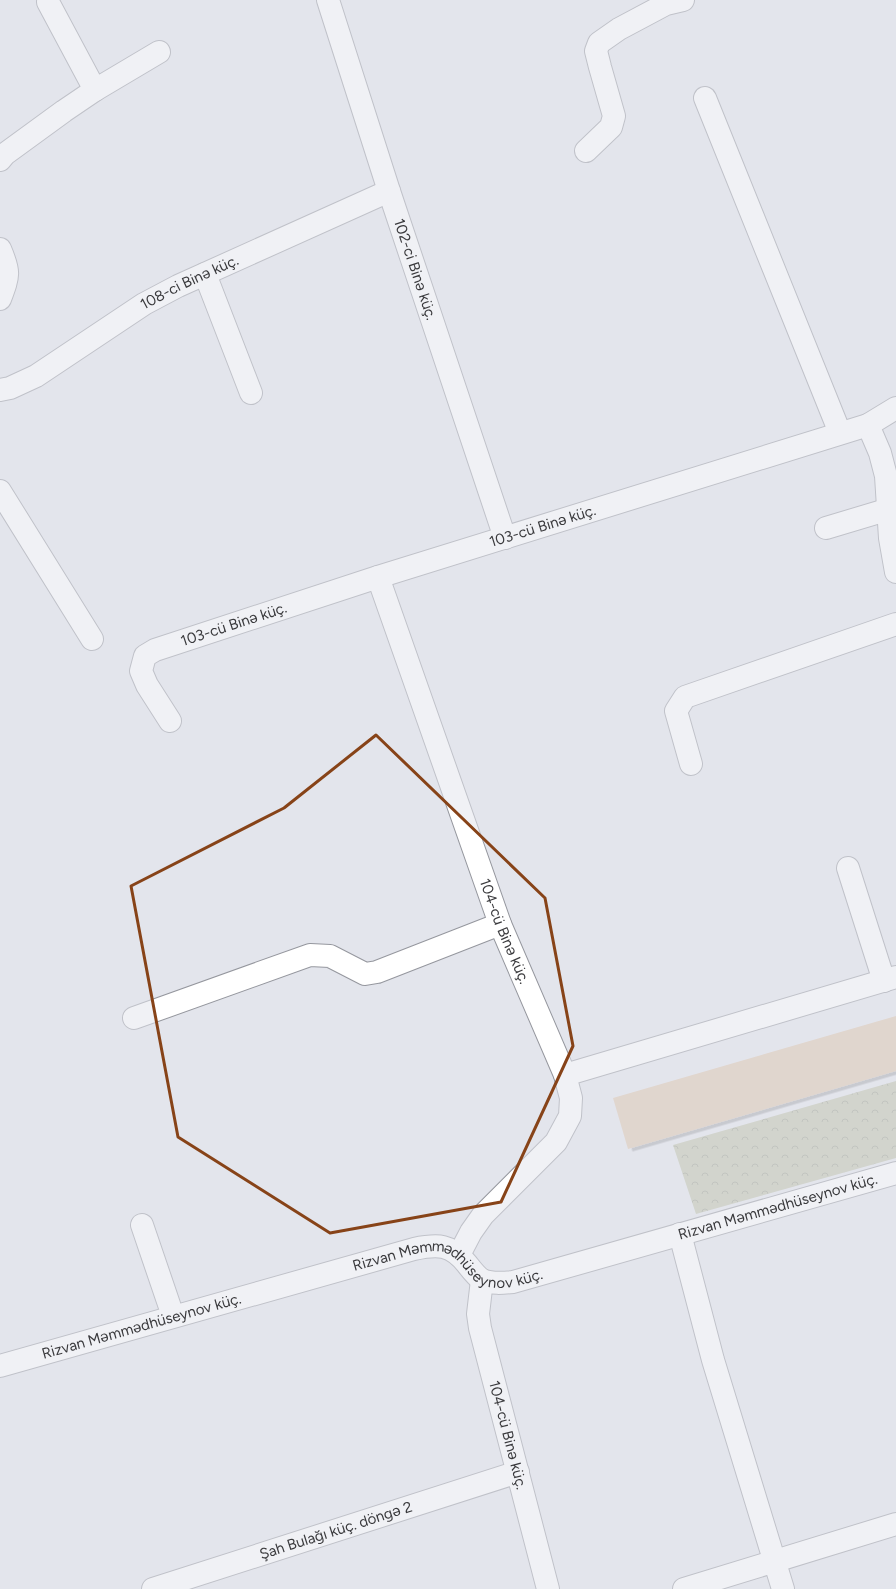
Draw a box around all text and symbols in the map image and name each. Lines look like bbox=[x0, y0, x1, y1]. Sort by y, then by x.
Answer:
street label: 102-ci Binə küç. bbox=[390, 216, 440, 322]
street label: 108-ci Binə küç. bbox=[137, 251, 241, 313]
street label: 103-cü Binə küç. bbox=[487, 501, 598, 551]
street label: 103-cü Binə küç. bbox=[178, 598, 289, 650]
street label: 104-cü Binə küç. bbox=[476, 876, 534, 986]
street label: Rizvan Məmmədhüseynov küç. bbox=[676, 1170, 879, 1244]
street label: Rizvan Məmmədhüseynov küç. bbox=[351, 1237, 545, 1292]
street label: Rizvan Məmmədhüseynov küç. bbox=[40, 1289, 243, 1363]
street label: 104-cü Binə küç. bbox=[485, 1379, 531, 1491]
street label: Şah Bulağı küç. döngə 2 bbox=[257, 1498, 414, 1563]

